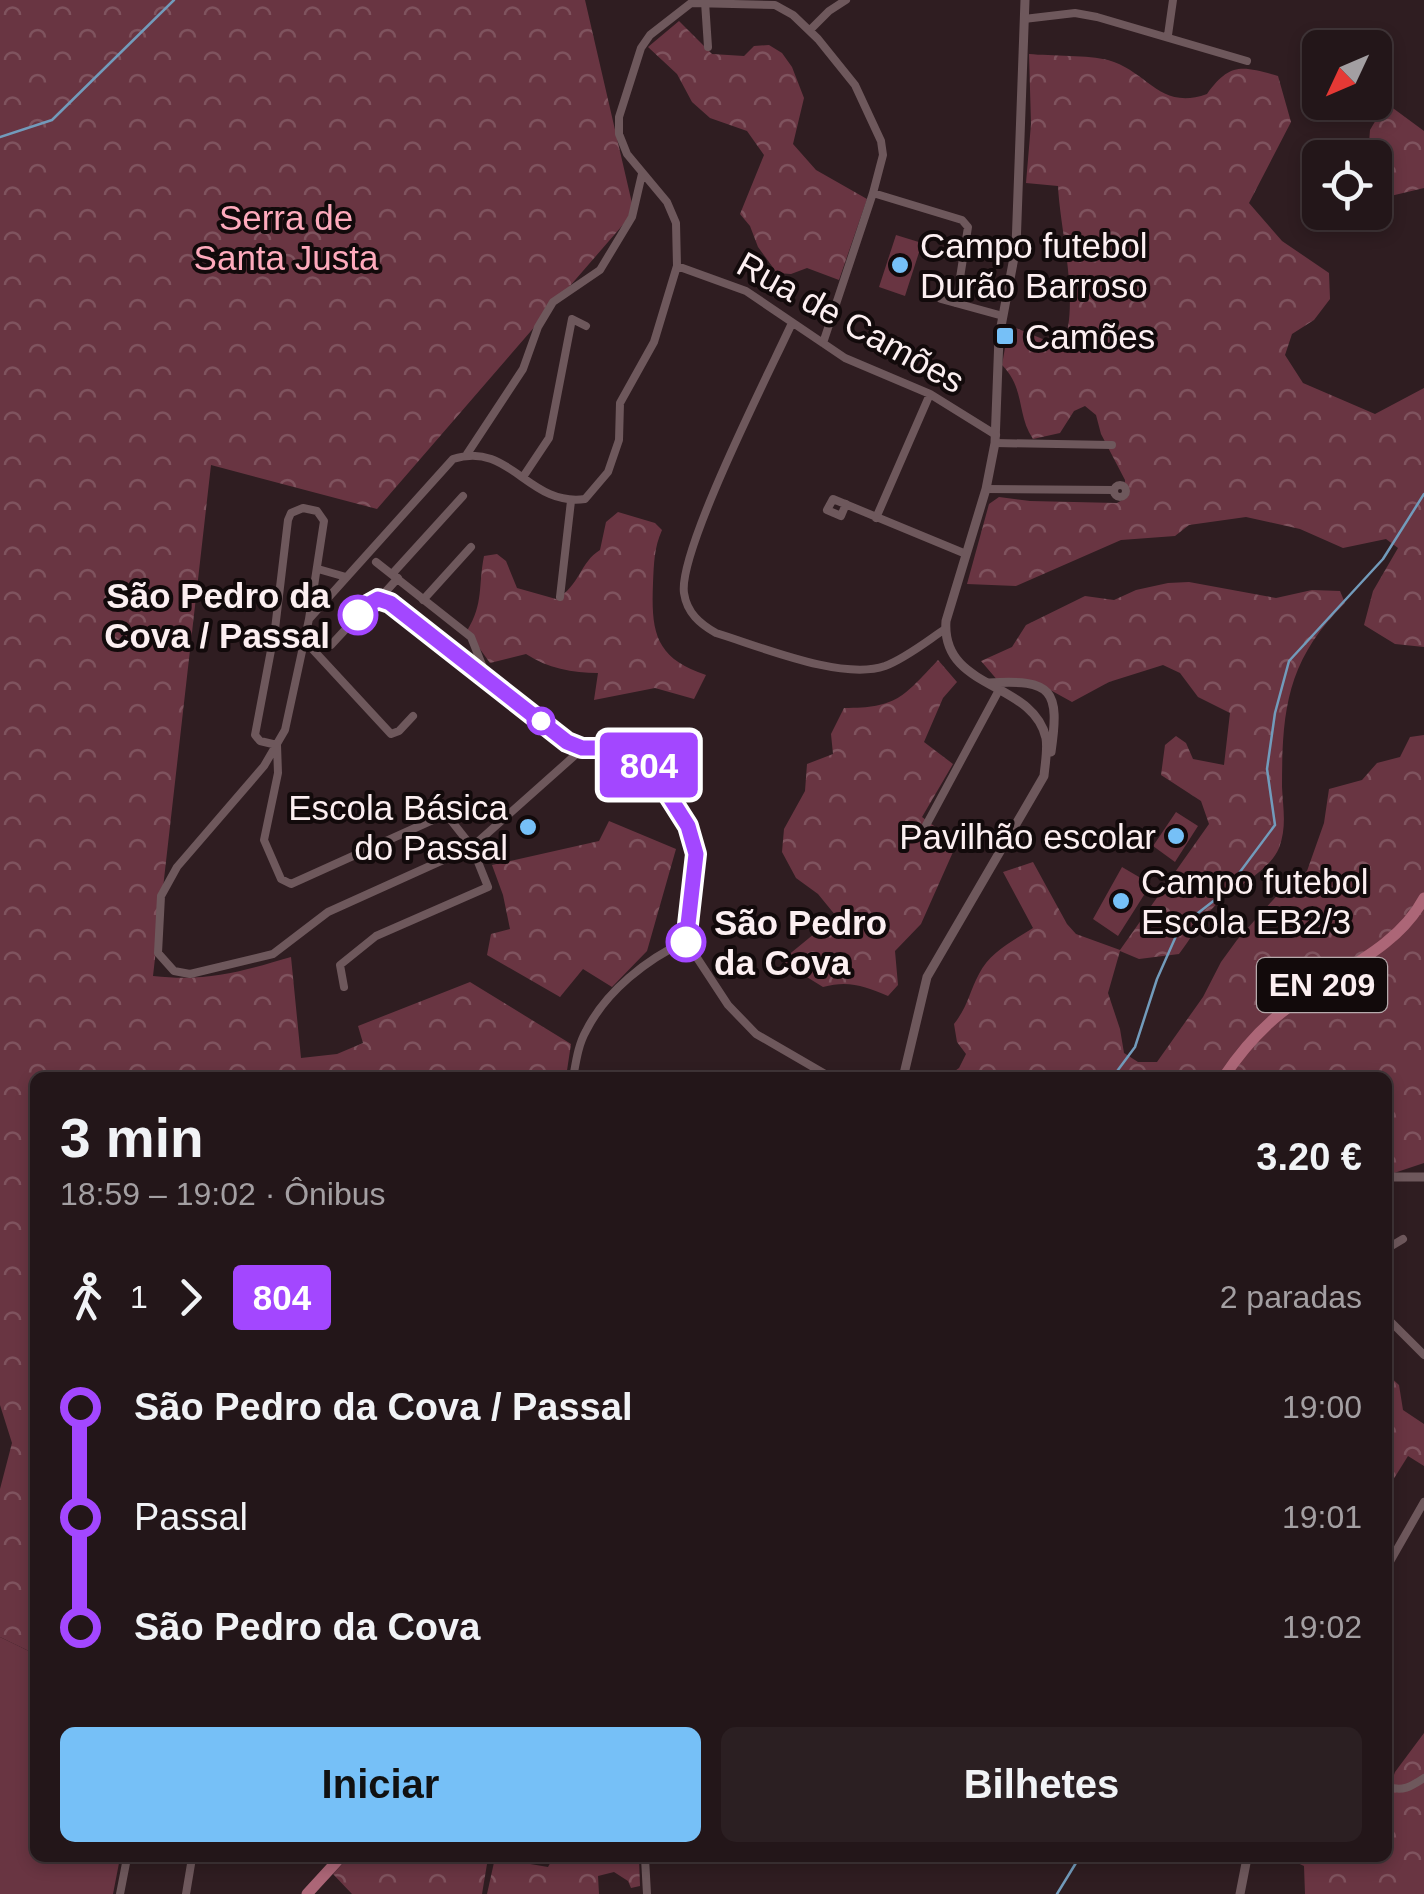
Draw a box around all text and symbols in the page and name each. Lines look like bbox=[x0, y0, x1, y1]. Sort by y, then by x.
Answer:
north arrow bbox=[1302, 30, 1392, 120]
map controls bbox=[1302, 30, 1392, 230]
button: locate bbox=[1302, 140, 1392, 230]
park label: Serra de Santa Justa bbox=[194, 198, 379, 277]
place label: Campo futebol Durão Barroso bbox=[920, 226, 1148, 305]
street label: Rua de Camões bbox=[731, 244, 971, 400]
marker: Campo futebol Durão Barroso bbox=[889, 254, 911, 276]
place label: Camões bbox=[1025, 317, 1155, 356]
marker: Camões bbox=[994, 325, 1016, 347]
place label: São Pedro da Cova / Passal bbox=[104, 576, 331, 655]
marker: São Pedro da Cova / Passal bbox=[339, 596, 377, 634]
unlabelled marker bbox=[528, 708, 554, 734]
line badge: 804 bbox=[592, 732, 706, 798]
text: 804 bbox=[620, 746, 678, 785]
place label: Escola Básica do Passal bbox=[288, 788, 509, 867]
marker: Escola Básica do Passal bbox=[517, 816, 539, 838]
place label: Pavilhão escolar bbox=[899, 817, 1156, 856]
marker: Pavilhão escolar bbox=[1165, 825, 1187, 847]
place label: Campo futebol Escola EB2/3 bbox=[1141, 862, 1369, 941]
marker: Campo futebol Escola EB2/3 bbox=[1110, 890, 1132, 912]
place label: São Pedro da Cova bbox=[714, 903, 887, 982]
marker: São Pedro da Cova bbox=[667, 923, 705, 961]
road number: EN 209 bbox=[1257, 958, 1387, 1012]
text: 3 min bbox=[60, 1107, 204, 1169]
text: 3.20 € bbox=[1256, 1136, 1362, 1178]
text: 18:59 – 19:02 · Ônibus bbox=[60, 1176, 386, 1212]
icon: walk bbox=[60, 1270, 115, 1325]
icon: forward bbox=[163, 1270, 218, 1325]
text: 804 bbox=[253, 1278, 311, 1317]
text: 1 bbox=[130, 1279, 148, 1315]
text: 2 paradas bbox=[1220, 1279, 1362, 1315]
text: São Pedro da Cova / Passal bbox=[134, 1386, 632, 1428]
text: 19:00 bbox=[1282, 1389, 1362, 1425]
text: Passal bbox=[134, 1496, 248, 1538]
text: 19:01 bbox=[1282, 1499, 1362, 1535]
text: São Pedro da Cova bbox=[134, 1606, 480, 1648]
text: 19:02 bbox=[1282, 1609, 1362, 1645]
button: Iniciar bbox=[60, 1727, 701, 1842]
button: Bilhetes bbox=[721, 1727, 1362, 1842]

